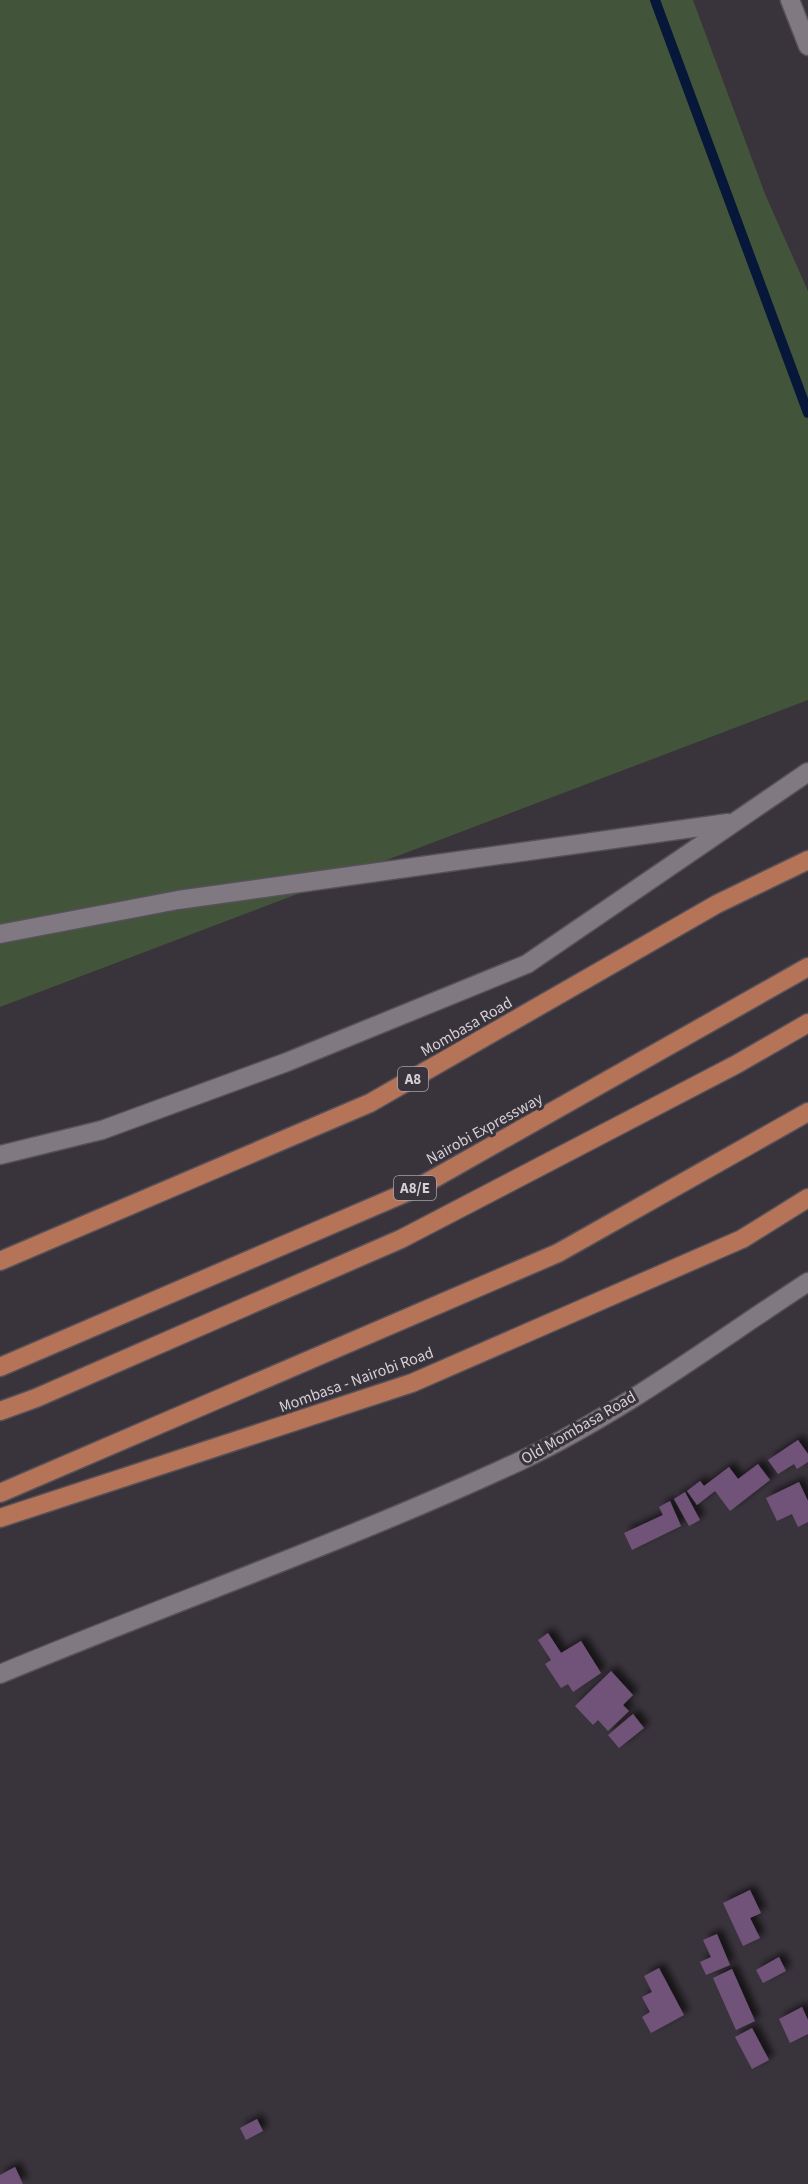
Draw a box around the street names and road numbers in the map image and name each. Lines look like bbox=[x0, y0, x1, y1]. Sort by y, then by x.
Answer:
street label: Mombasa Road bbox=[417, 992, 516, 1062]
road number: A8 bbox=[398, 1067, 428, 1091]
street label: Nairobi Expressway bbox=[422, 1087, 547, 1170]
road number: A8/E bbox=[394, 1176, 436, 1200]
street label: Mombasa - Nairobi Road bbox=[276, 1342, 437, 1418]
street label: Old Mombasa Road bbox=[517, 1386, 640, 1470]

